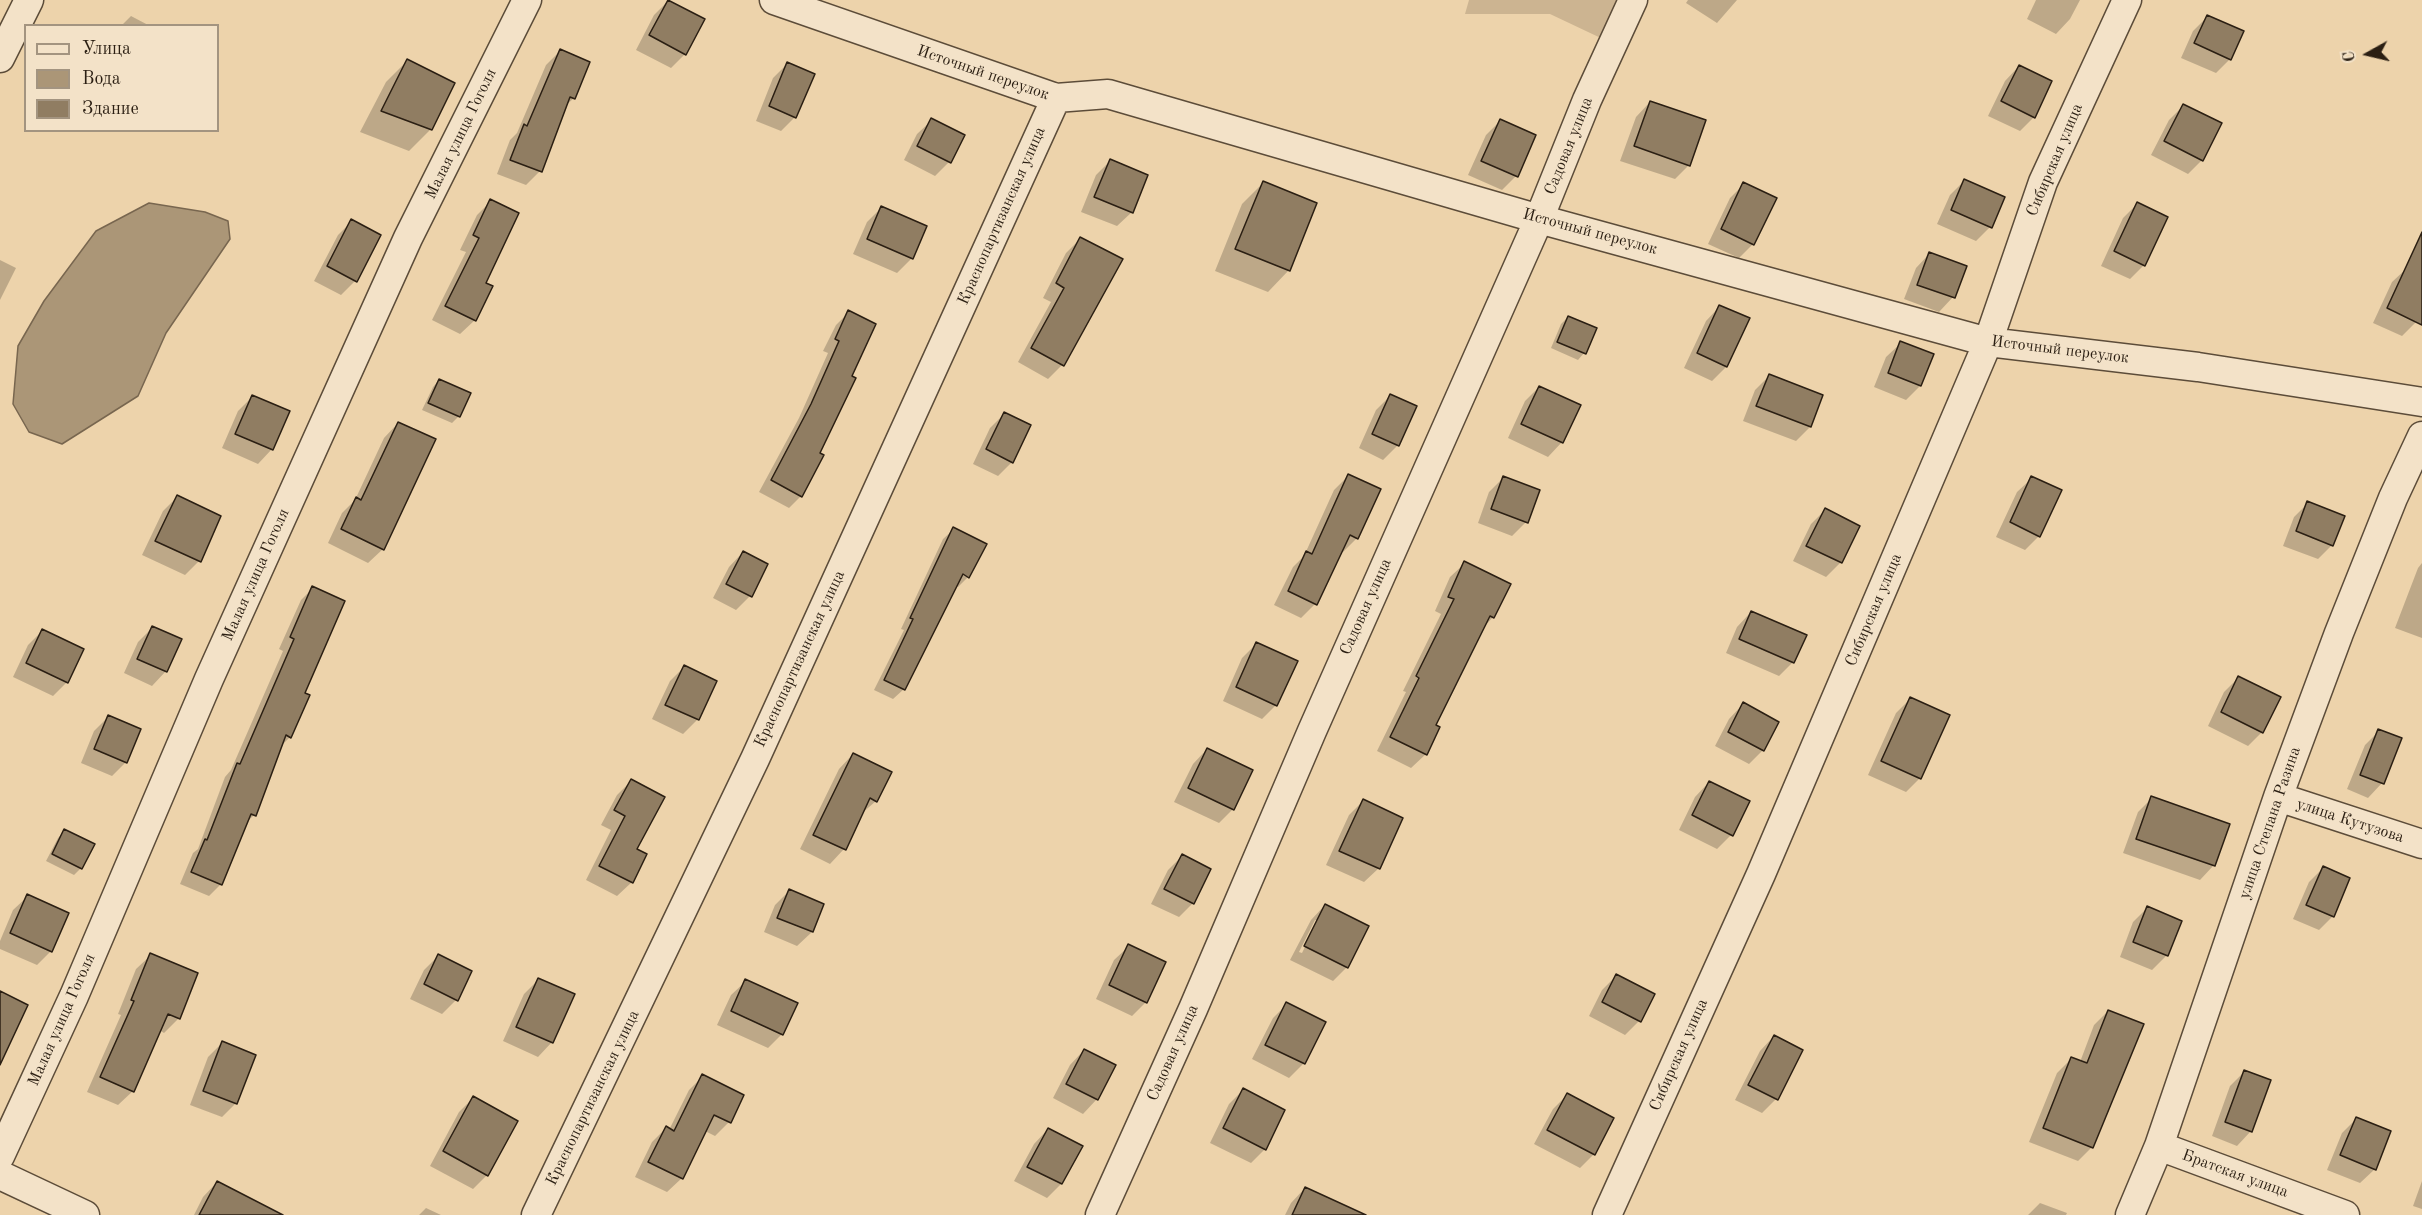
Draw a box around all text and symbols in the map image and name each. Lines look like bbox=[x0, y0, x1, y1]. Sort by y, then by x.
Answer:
legend bbox=[24, 24, 219, 132]
north arrow bbox=[2338, 24, 2398, 84]
text: Улица bbox=[82, 40, 131, 58]
street label: Источный переулок bbox=[914, 41, 1052, 105]
text: С bbox=[2342, 50, 2359, 63]
street label: Малая улица Гоголя bbox=[421, 65, 501, 203]
text: Вода bbox=[82, 70, 121, 88]
street label: Садовая улица bbox=[1541, 94, 1597, 198]
text: Здание bbox=[82, 100, 139, 118]
street label: Сибирская улица bbox=[2023, 101, 2087, 219]
street label: Краснопартизанская улица bbox=[954, 124, 1050, 308]
street label: Источный переулок bbox=[1521, 205, 1659, 259]
street label: Источный переулок bbox=[1990, 332, 2130, 368]
street label: Малая улица Гоголя bbox=[218, 506, 294, 644]
street label: Сибирская улица bbox=[1842, 551, 1906, 669]
street label: Садовая улица bbox=[1336, 556, 1396, 658]
street label: Краснопартизанская улица bbox=[751, 568, 849, 750]
street label: улица Степана Разина bbox=[2235, 744, 2305, 902]
street label: улица Кутузова bbox=[2294, 795, 2406, 847]
street label: Малая улица Гоголя bbox=[24, 951, 100, 1089]
street label: Сибирская улица bbox=[1646, 996, 1712, 1114]
street label: Садовая улица bbox=[1143, 1002, 1203, 1104]
street label: Краснопартизанская улица bbox=[542, 1007, 644, 1189]
street label: Братская улица bbox=[2179, 1146, 2291, 1202]

